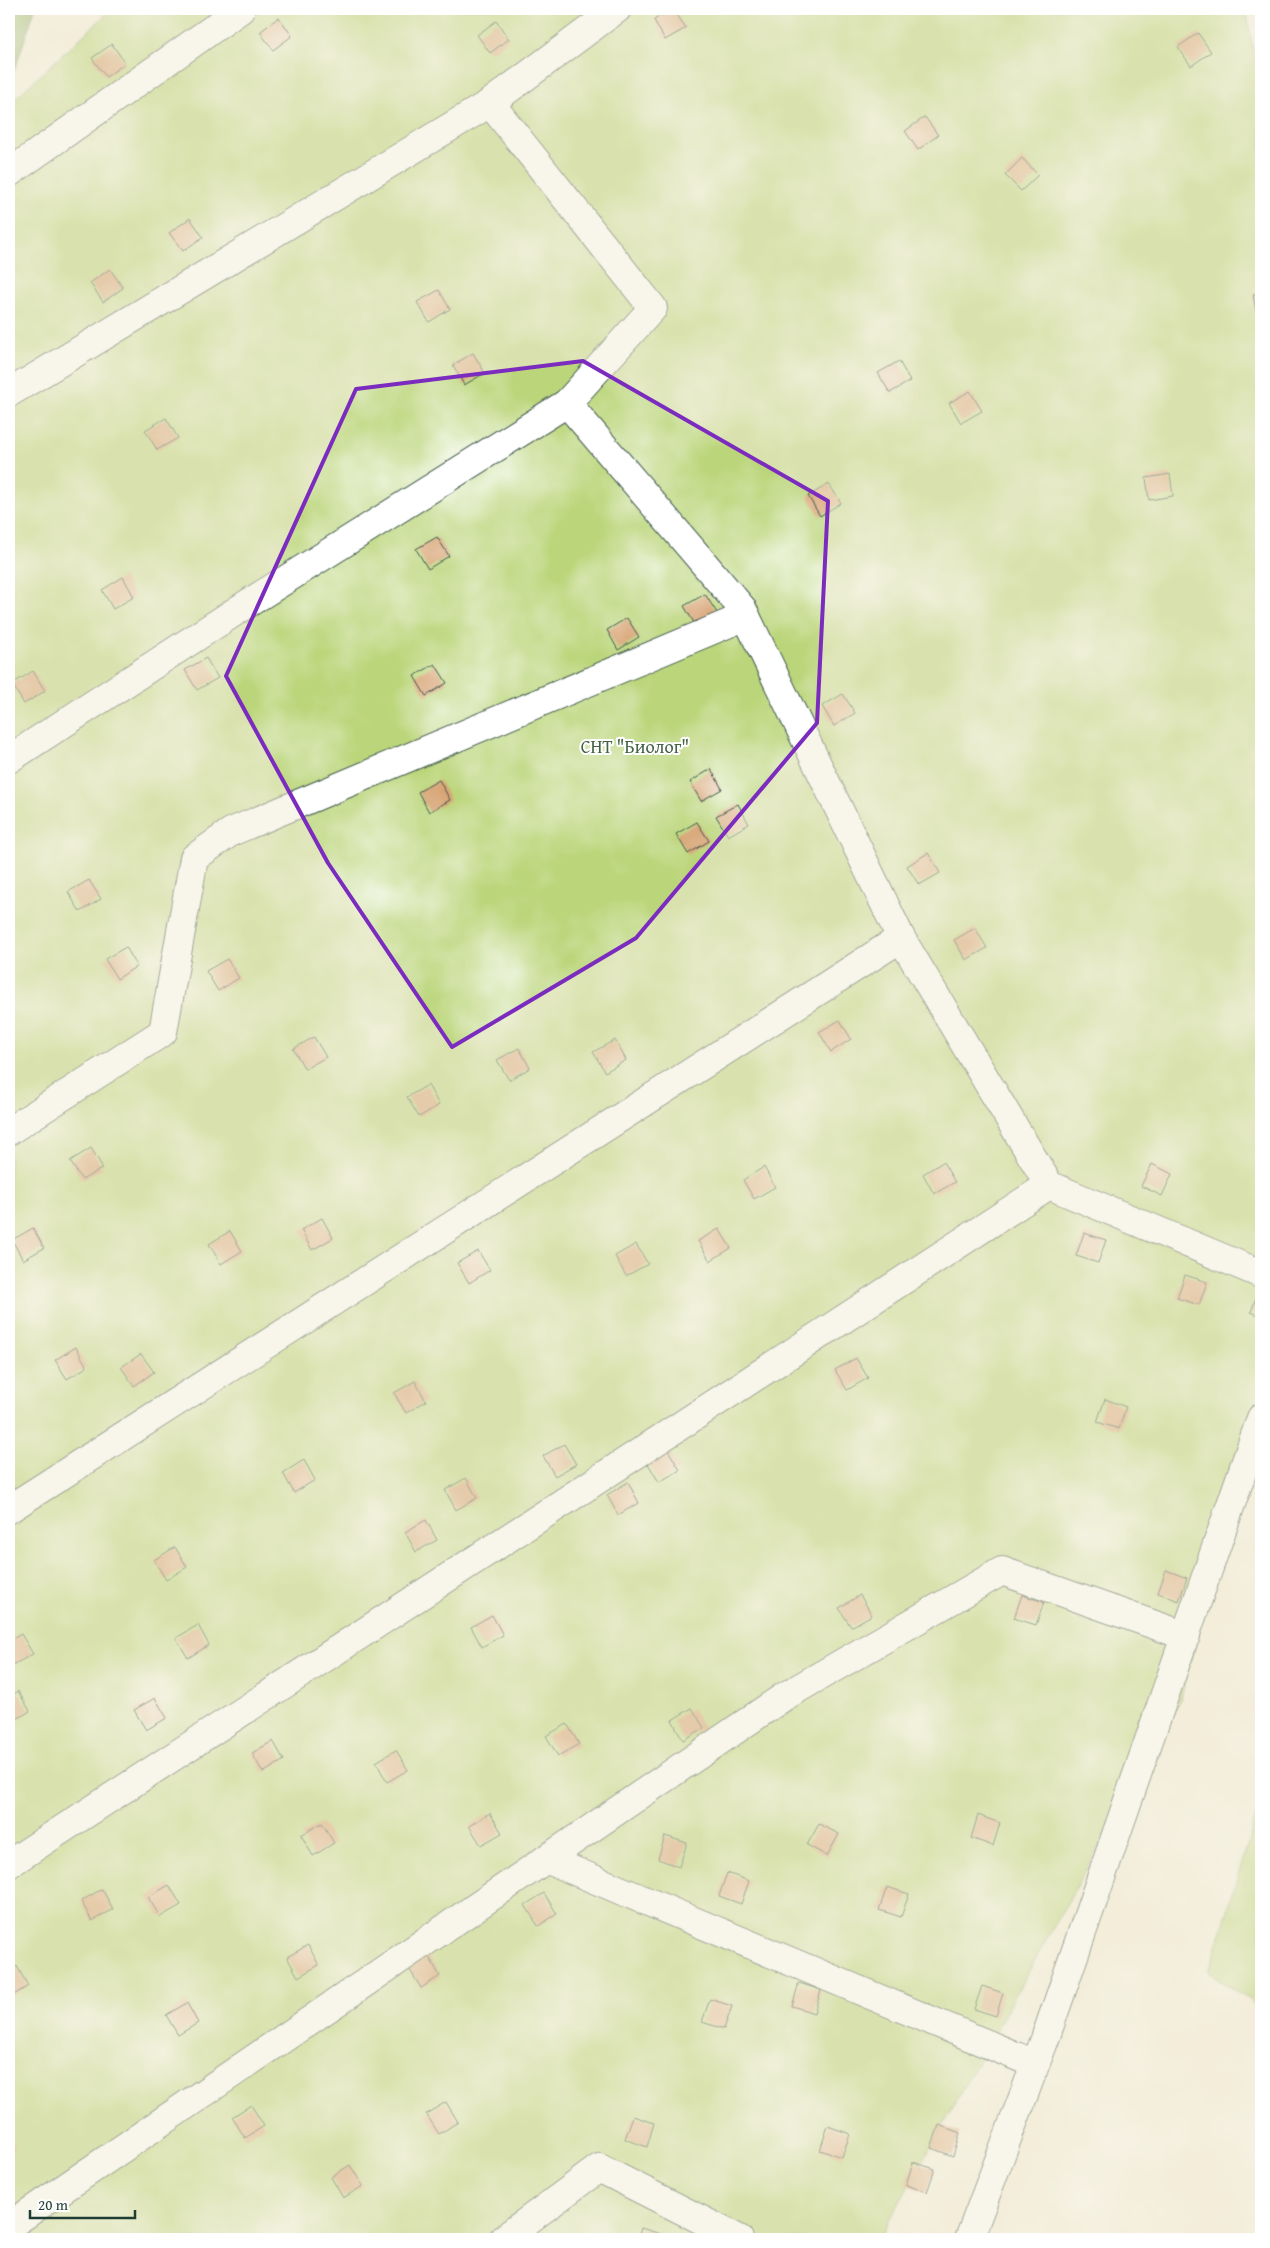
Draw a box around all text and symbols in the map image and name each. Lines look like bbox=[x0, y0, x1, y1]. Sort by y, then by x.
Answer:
park label: СНТ "Биолог" bbox=[581, 733, 689, 760]
scale bar bbox=[30, 2188, 135, 2220]
text: 20 m bbox=[38, 2194, 69, 2215]

